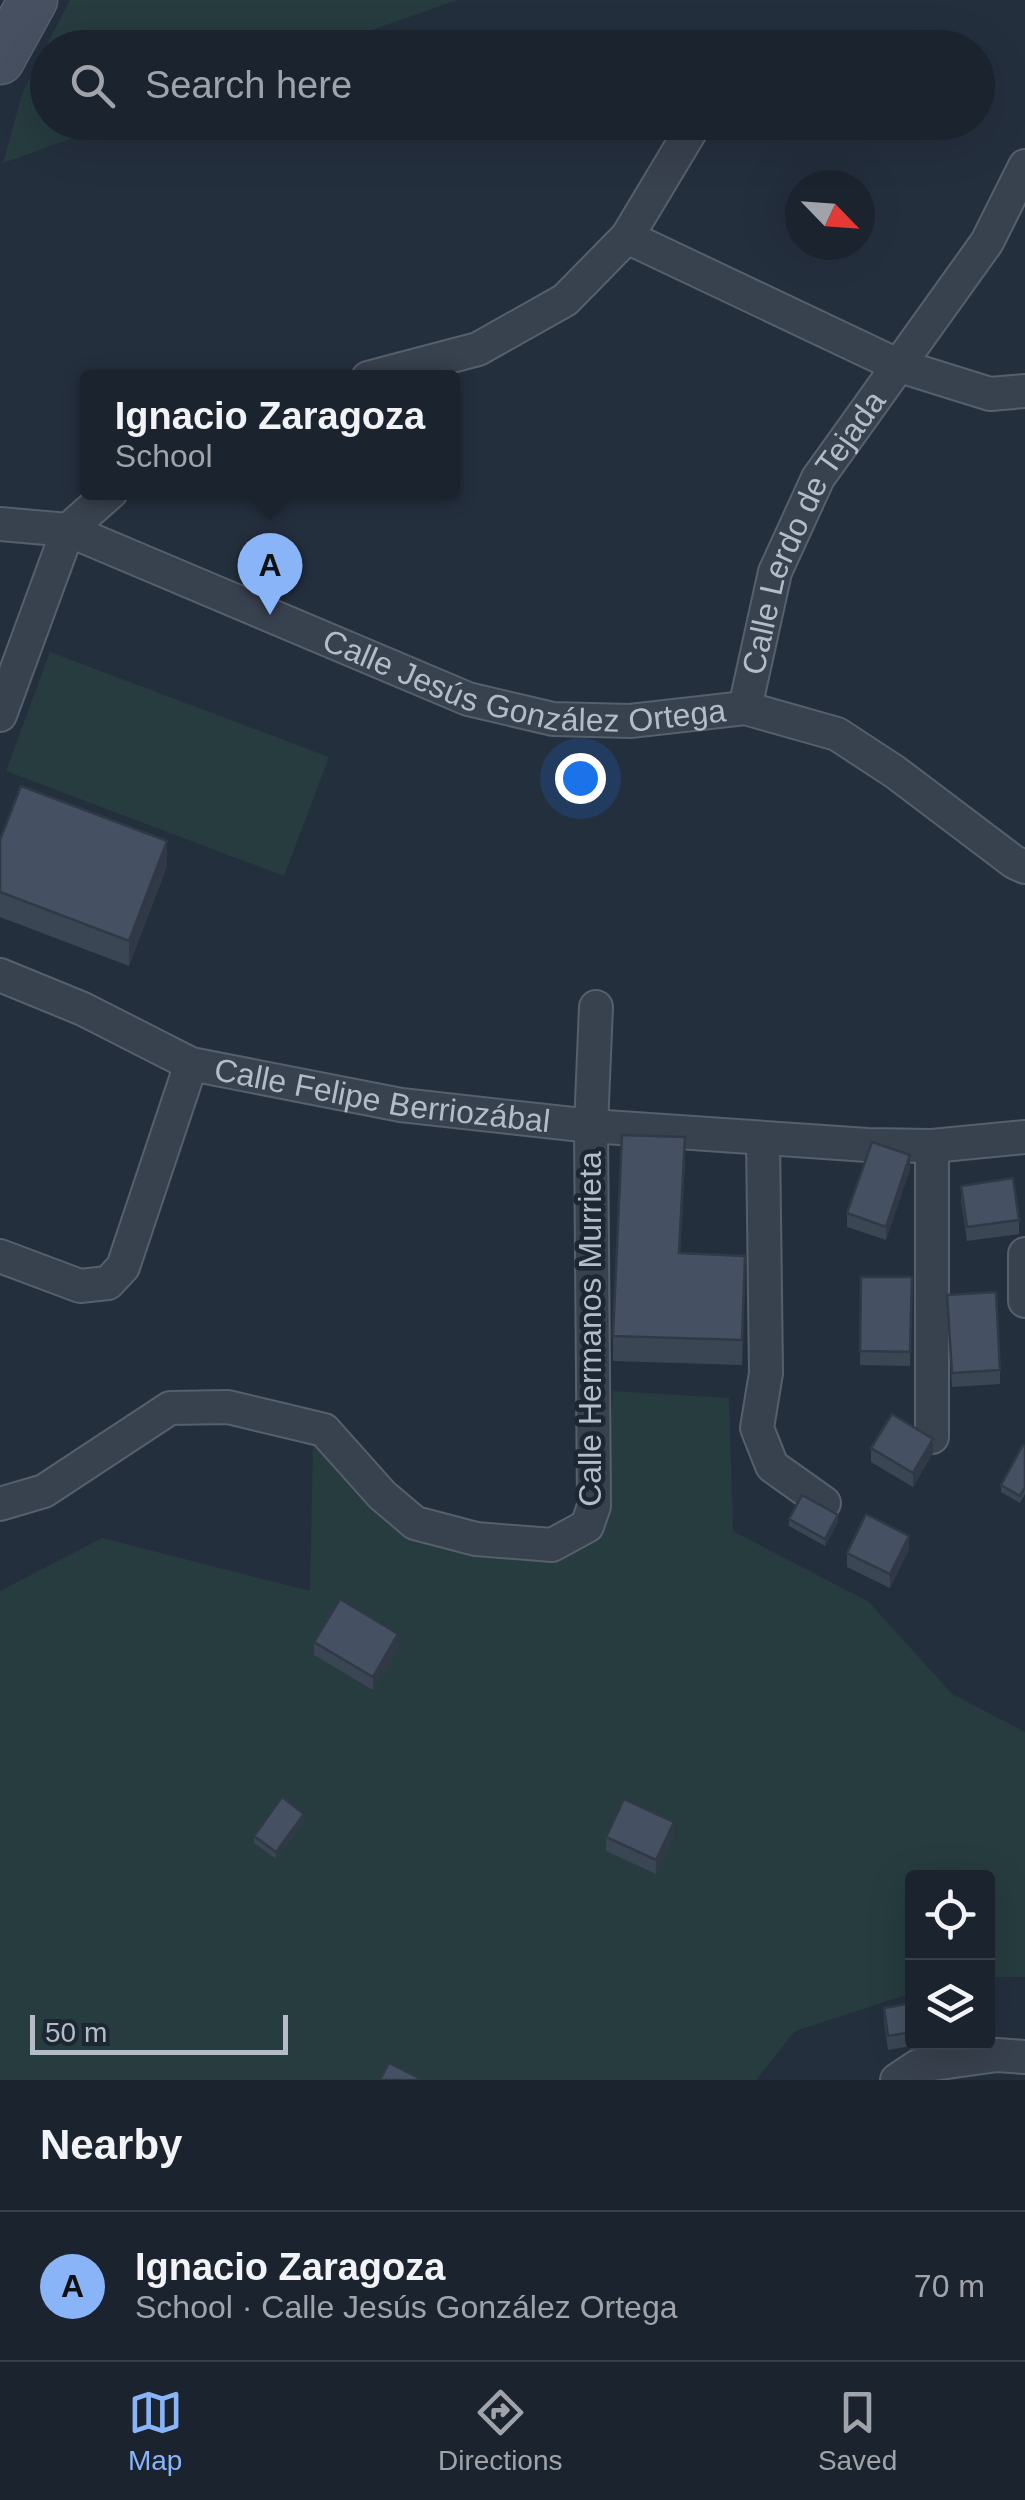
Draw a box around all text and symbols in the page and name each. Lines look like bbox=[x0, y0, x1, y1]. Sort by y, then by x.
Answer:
search box bbox=[30, 30, 995, 140]
icon: search bbox=[65, 58, 120, 113]
text: Search here bbox=[145, 64, 352, 106]
north arrow bbox=[785, 170, 875, 260]
popup bbox=[80, 370, 460, 500]
street label: Calle Lerdo de Tejada bbox=[735, 384, 893, 678]
text: Ignacio Zaragoza bbox=[115, 395, 425, 437]
text: School bbox=[115, 438, 213, 474]
pin: A bbox=[238, 532, 302, 615]
street label: Calle Jesús González Ortega bbox=[318, 622, 728, 739]
your location bbox=[555, 753, 606, 804]
street label: Calle Felipe Berriozábal bbox=[211, 1051, 552, 1139]
street label: Calle Hermanos Murrieta bbox=[572, 1151, 608, 1507]
map controls bbox=[905, 1870, 995, 2050]
button: locate bbox=[905, 1870, 995, 1960]
button: layers bbox=[905, 1960, 995, 2050]
scale bar bbox=[30, 2010, 288, 2054]
text: 50 m bbox=[45, 2017, 107, 2048]
text: Nearby bbox=[40, 2121, 182, 2168]
text: Ignacio Zaragoza bbox=[135, 2246, 445, 2288]
text: A bbox=[61, 2268, 84, 2304]
text: 70 m bbox=[914, 2268, 985, 2304]
text: School · Calle Jesús González Ortega bbox=[135, 2289, 677, 2325]
tab: Map bbox=[128, 2385, 183, 2477]
tab: Directions bbox=[438, 2385, 563, 2477]
tab: Saved bbox=[818, 2385, 897, 2477]

